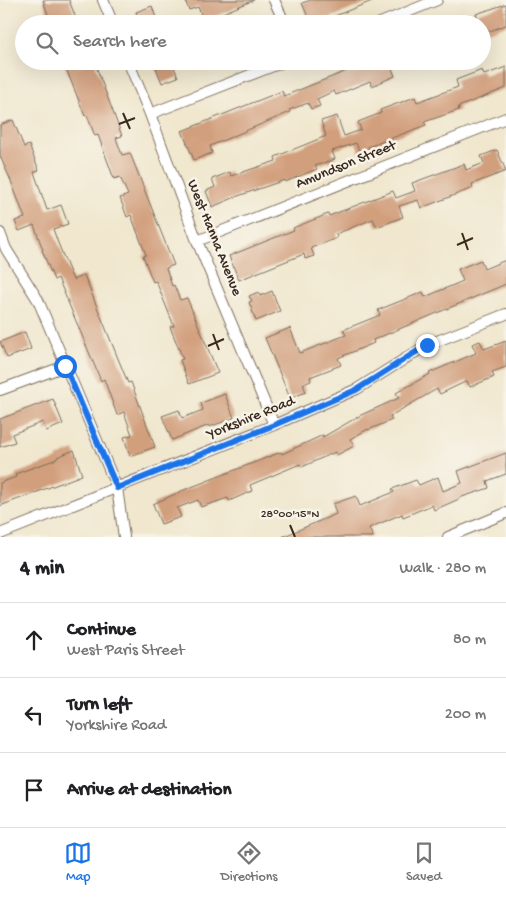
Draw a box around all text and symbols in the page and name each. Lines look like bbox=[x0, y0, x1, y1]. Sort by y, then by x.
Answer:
search box bbox=[15, 15, 491, 70]
icon: search bbox=[33, 29, 61, 57]
text: Search here bbox=[73, 31, 167, 54]
street label: Amundson Street bbox=[293, 136, 400, 193]
street label: West Hanna Avenue bbox=[182, 177, 246, 299]
route end bbox=[416, 334, 439, 357]
route start bbox=[54, 355, 77, 378]
street label: Yorkshire Road bbox=[203, 392, 299, 445]
text: 28°00'15"N bbox=[261, 508, 319, 522]
text: 4 min bbox=[20, 557, 64, 582]
text: Walk · 280 m bbox=[399, 560, 486, 579]
text: Continue bbox=[67, 619, 136, 642]
icon: ahead bbox=[20, 626, 48, 654]
text: 80 m bbox=[453, 631, 486, 650]
text: West Paris Street bbox=[67, 642, 184, 661]
text: Turn left bbox=[67, 694, 131, 717]
icon: left bbox=[20, 701, 48, 729]
text: 200 m bbox=[445, 706, 486, 725]
text: Yorkshire Road bbox=[67, 717, 166, 736]
icon: arrive bbox=[20, 776, 48, 804]
text: Arrive at destination bbox=[67, 779, 231, 802]
tab: Map bbox=[64, 839, 92, 886]
tab: Directions bbox=[221, 839, 278, 886]
tab: Saved bbox=[406, 839, 442, 886]

